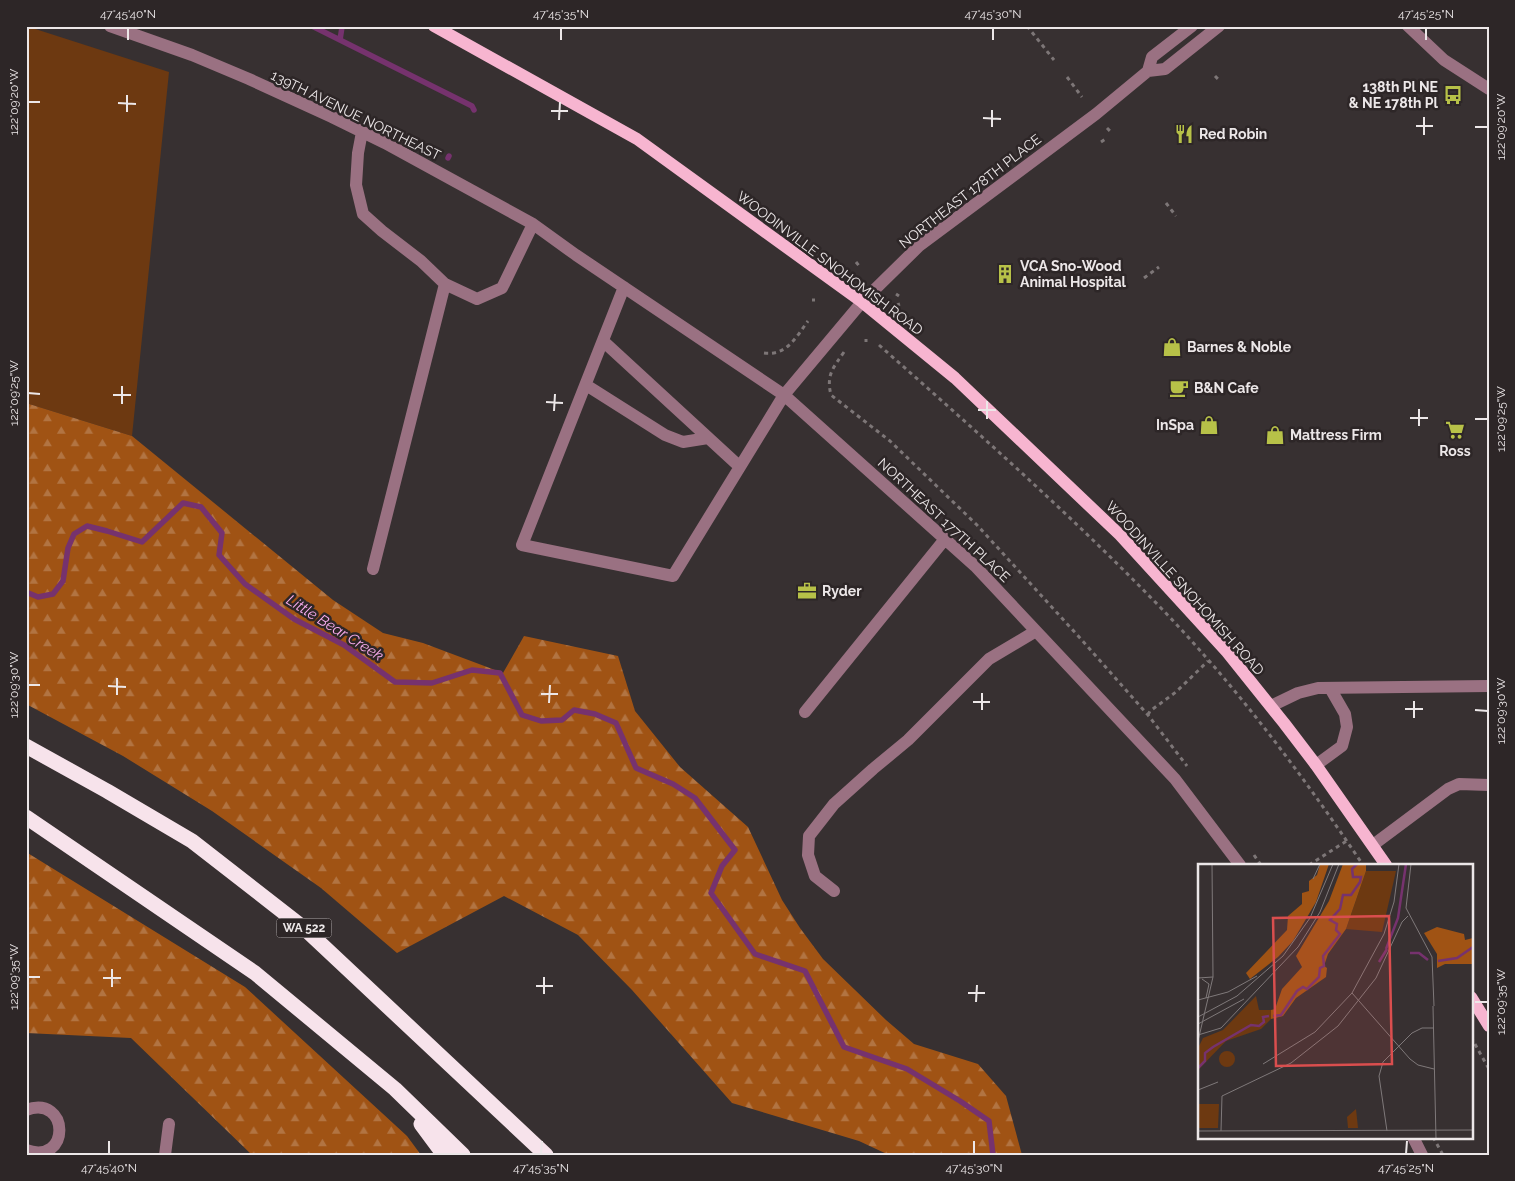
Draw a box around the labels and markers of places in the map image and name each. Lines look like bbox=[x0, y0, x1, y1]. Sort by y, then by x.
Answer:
place label: 138th Pl NE & NE 178th Pl bbox=[1349, 79, 1439, 111]
bus stop icon: 138th Pl NE & NE 178th Pl bbox=[1442, 84, 1464, 106]
restaurant icon: Red Robin bbox=[1173, 123, 1195, 145]
place label: Red Robin bbox=[1199, 126, 1267, 142]
place label: VCA Sno-Wood Animal Hospital bbox=[1020, 258, 1126, 290]
building icon: VCA Sno-Wood Animal Hospital bbox=[994, 263, 1016, 285]
shop icon: Barnes & Noble bbox=[1161, 336, 1183, 358]
place label: Barnes & Noble bbox=[1187, 339, 1292, 355]
cafe icon: B&N Cafe bbox=[1168, 377, 1190, 399]
place label: B&N Cafe bbox=[1194, 380, 1259, 396]
shop icon: InSpa bbox=[1198, 414, 1220, 436]
place label: InSpa bbox=[1156, 417, 1194, 433]
supermarket icon: Ross bbox=[1444, 419, 1466, 441]
shop icon: Mattress Firm bbox=[1264, 424, 1286, 446]
place label: Mattress Firm bbox=[1290, 427, 1382, 443]
place label: Ross bbox=[1439, 443, 1471, 459]
office icon: Ryder bbox=[796, 580, 818, 602]
place label: Ryder bbox=[822, 583, 862, 599]

